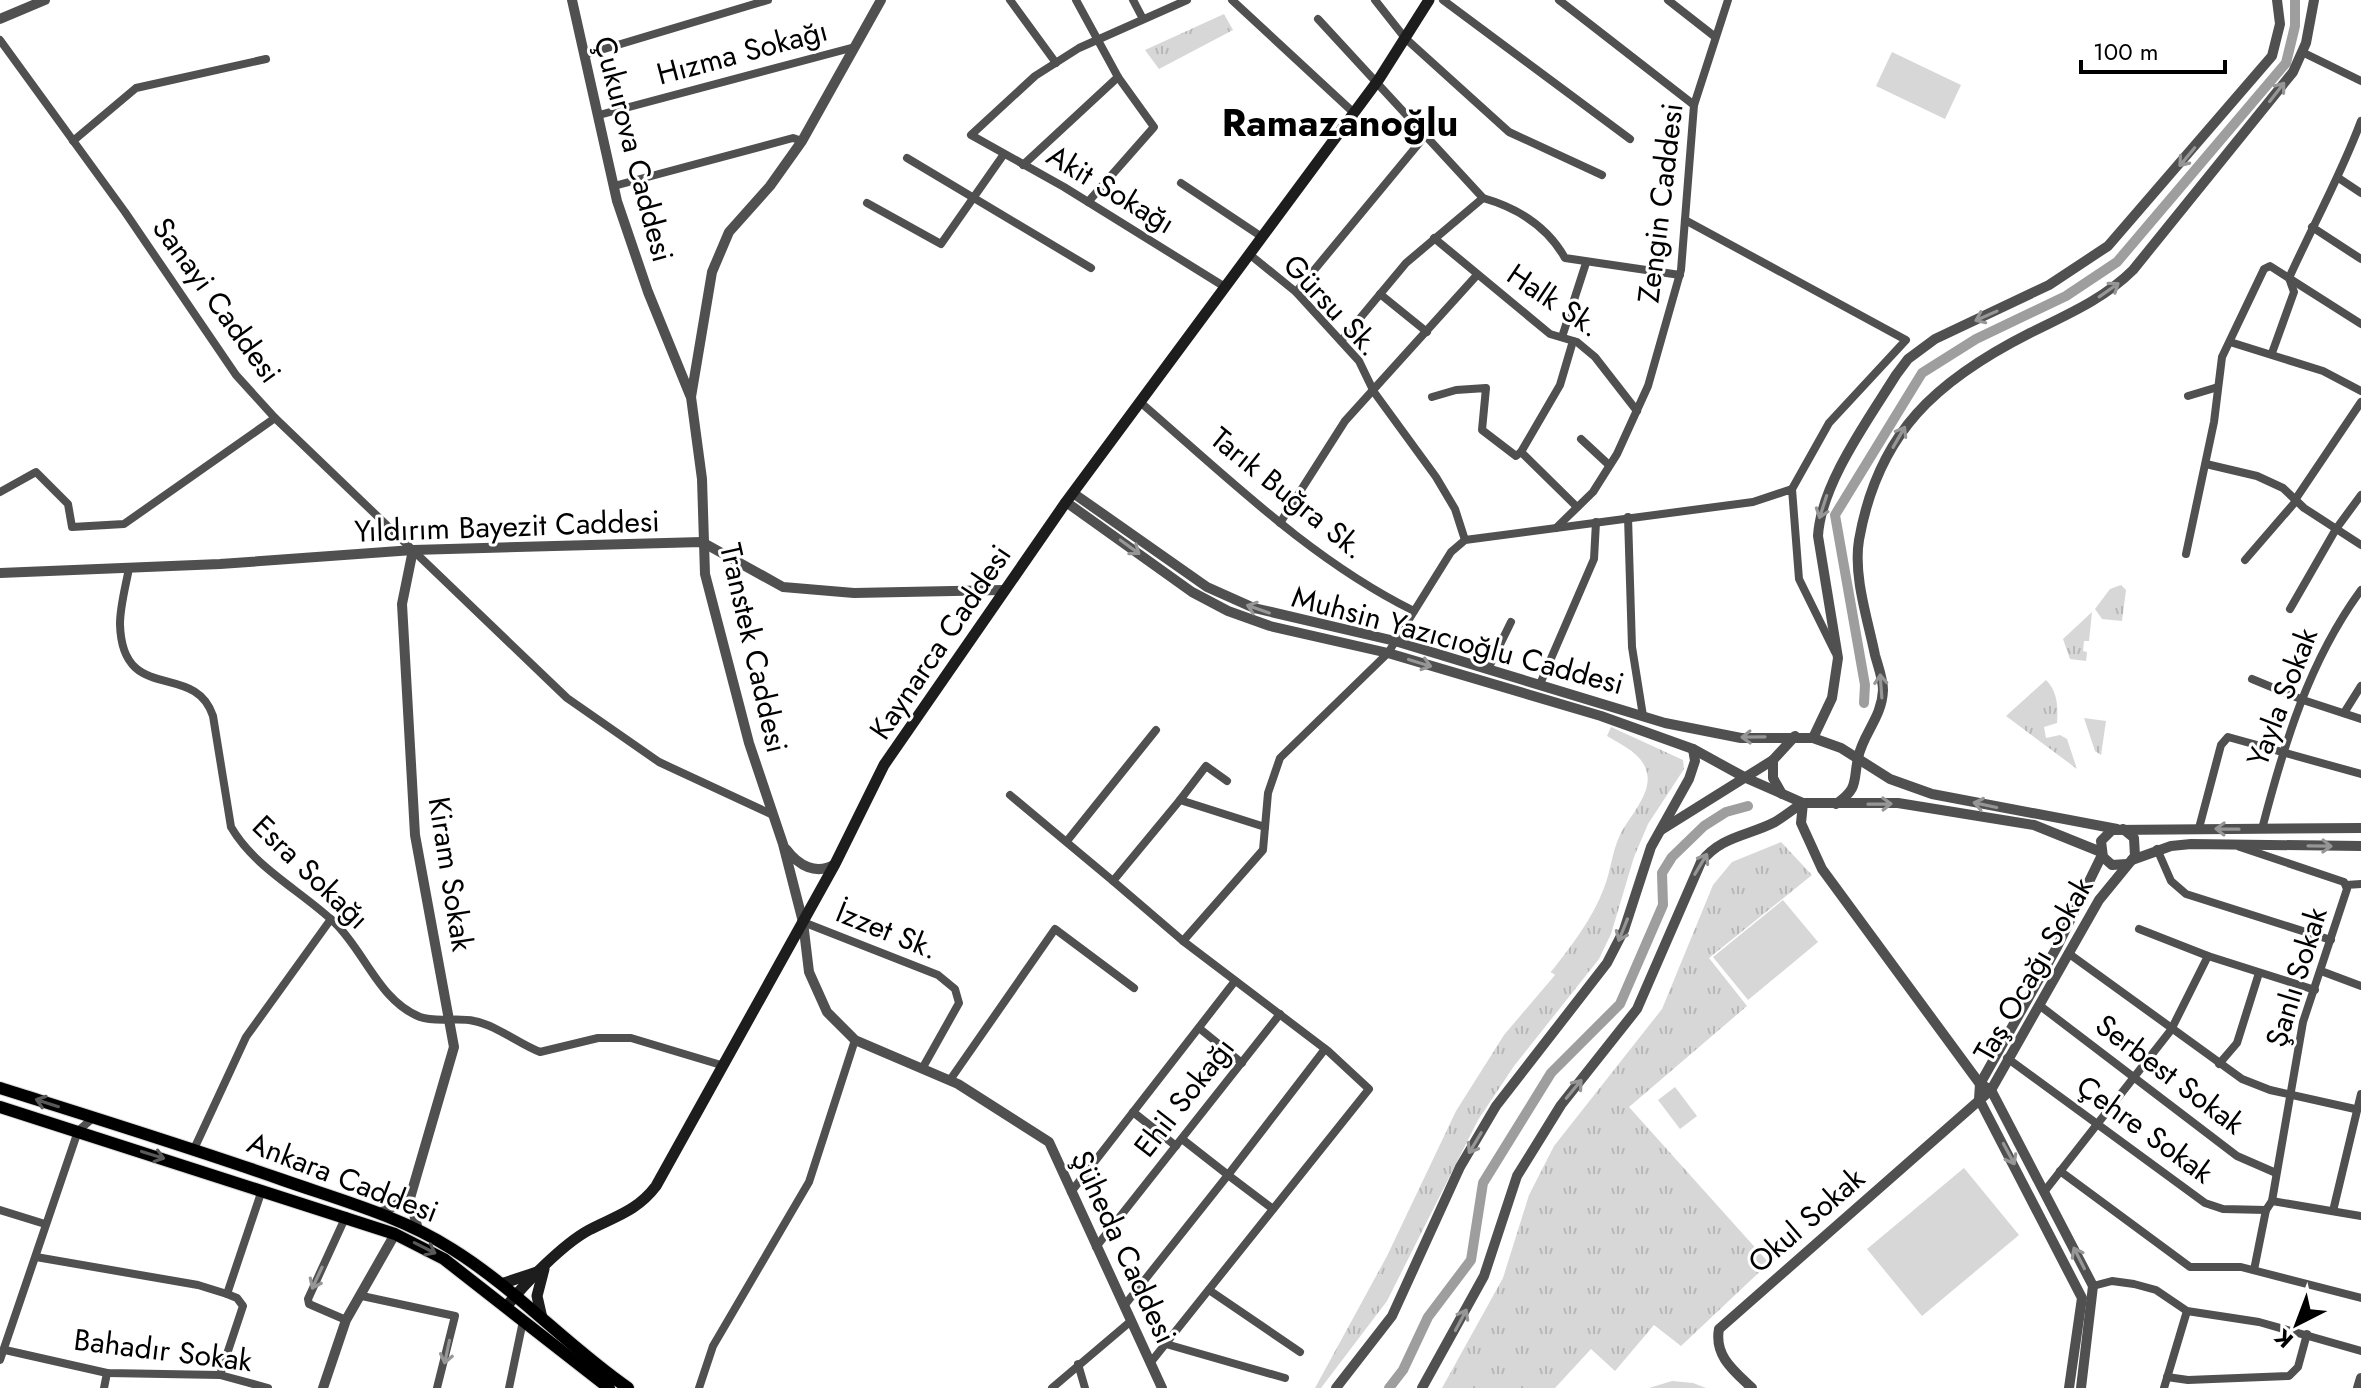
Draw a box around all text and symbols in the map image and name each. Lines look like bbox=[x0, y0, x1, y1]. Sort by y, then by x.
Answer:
street label: Hızma Sokağı bbox=[652, 9, 832, 95]
scale bar bbox=[2081, 24, 2225, 74]
street label: Çukurova Caddesi bbox=[583, 31, 685, 267]
text: 100 m bbox=[2093, 34, 2159, 69]
one-way arrow bbox=[2268, 82, 2286, 103]
district label: Ramazanoğlu bbox=[1222, 95, 1458, 150]
street label: Zengin Caddesi bbox=[1626, 101, 1694, 305]
street label: Akit Sokağı bbox=[1039, 134, 1183, 244]
one-way arrow bbox=[2178, 147, 2196, 167]
street label: Sanayi Caddesi bbox=[142, 208, 292, 392]
street label: Gürsu Sk. bbox=[1273, 244, 1391, 366]
street label: Halk Sk. bbox=[1499, 253, 1609, 347]
one-way arrow bbox=[2098, 282, 2120, 298]
one-way arrow bbox=[1974, 309, 1998, 324]
street label: Tarık Buğra Sk. bbox=[1201, 417, 1375, 569]
one-way arrow bbox=[1891, 426, 1907, 449]
one-way arrow bbox=[1815, 494, 1830, 519]
street label: Yıldırım Bayezit Caddesi bbox=[354, 499, 660, 553]
street label: Kaynarca Caddesi bbox=[859, 536, 1021, 748]
street label: Transtek Caddesi bbox=[709, 539, 799, 757]
one-way arrow bbox=[1118, 539, 1140, 555]
street label: Muhsin Yazıcıoğlu Caddesi bbox=[1287, 575, 1629, 705]
one-way arrow bbox=[1246, 600, 1271, 615]
street label: Yayla Sokak bbox=[2236, 621, 2328, 773]
one-way arrow bbox=[1406, 656, 1432, 671]
one-way arrow bbox=[1873, 674, 1888, 700]
one-way arrow bbox=[1740, 729, 1767, 745]
street label: Kiram Sokak bbox=[418, 794, 485, 955]
one-way arrow bbox=[1866, 796, 1893, 811]
one-way arrow bbox=[1973, 797, 1999, 812]
street label: Esra Sokağı bbox=[243, 805, 379, 939]
one-way arrow bbox=[2214, 821, 2241, 836]
one-way arrow bbox=[2306, 838, 2333, 853]
one-way arrow bbox=[1693, 854, 1709, 876]
street label: Taş Ocağı Sokak bbox=[1963, 868, 2104, 1069]
street label: İzzet Sk. bbox=[830, 890, 944, 970]
street label: Şanlı Sokak bbox=[2254, 901, 2338, 1052]
one-way arrow bbox=[1614, 917, 1629, 942]
street label: Serbest Sokak bbox=[2087, 1004, 2254, 1145]
street label: Ehil Sokağı bbox=[1124, 1028, 1244, 1166]
street label: Çehre Sokak bbox=[2068, 1065, 2223, 1194]
one-way arrow bbox=[1565, 1079, 1583, 1100]
one-way arrow bbox=[35, 1094, 60, 1109]
street label: Ankara Caddesi bbox=[241, 1121, 445, 1233]
one-way arrow bbox=[1467, 1130, 1482, 1154]
one-way arrow bbox=[2001, 1142, 2017, 1166]
street label: Şüheda Caddesi bbox=[1060, 1143, 1188, 1351]
one-way arrow bbox=[140, 1148, 165, 1163]
street label: Okul Sokak bbox=[1738, 1157, 1874, 1283]
one-way arrow bbox=[412, 1241, 436, 1257]
one-way arrow bbox=[2070, 1247, 2086, 1271]
one-way arrow bbox=[309, 1265, 324, 1289]
north arrow bbox=[2257, 1284, 2337, 1364]
one-way arrow bbox=[1454, 1309, 1469, 1333]
street label: Bahadır Sokak bbox=[71, 1318, 255, 1382]
text: K bbox=[2267, 1321, 2300, 1356]
one-way arrow bbox=[439, 1339, 454, 1365]

